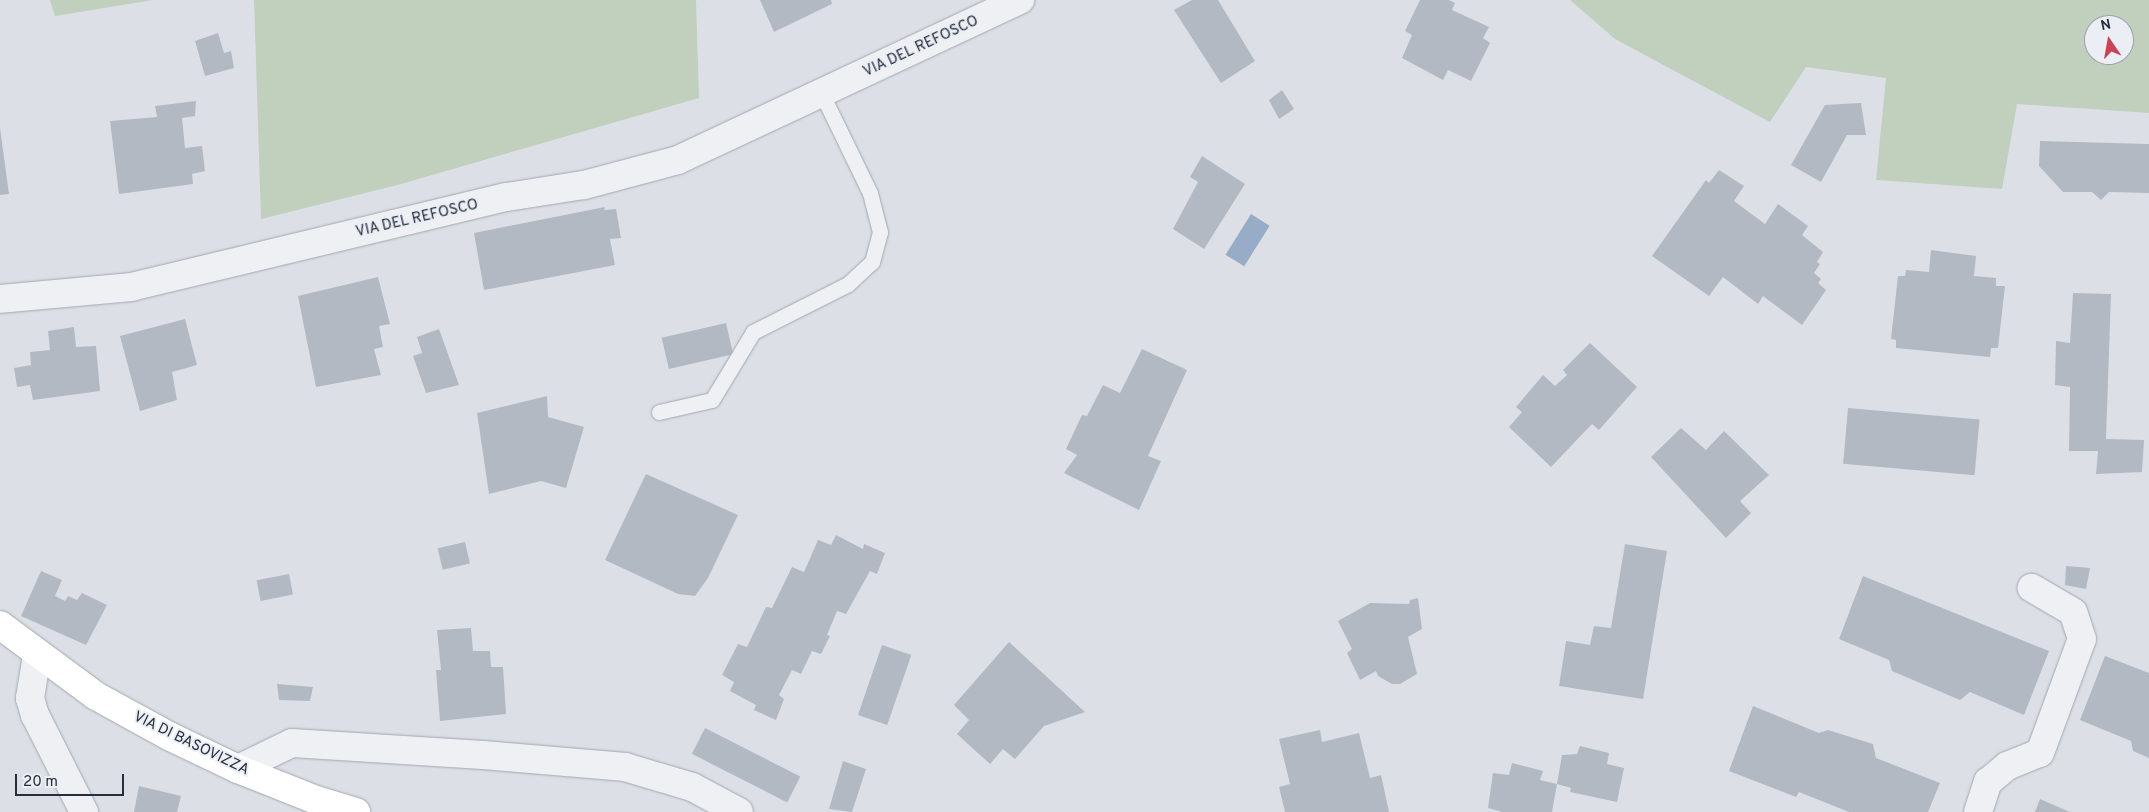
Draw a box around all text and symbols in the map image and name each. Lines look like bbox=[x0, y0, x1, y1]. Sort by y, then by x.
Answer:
street label: VIA DEL REFOSCO bbox=[860, 12, 982, 82]
north arrow bbox=[2084, 15, 2134, 65]
text: N bbox=[2099, 16, 2113, 35]
street label: VIA DEL REFOSCO bbox=[354, 196, 480, 242]
street label: VIA DI BASOVIZZA bbox=[130, 708, 252, 780]
scale bar bbox=[18, 764, 126, 796]
text: 20 m bbox=[23, 773, 58, 792]

